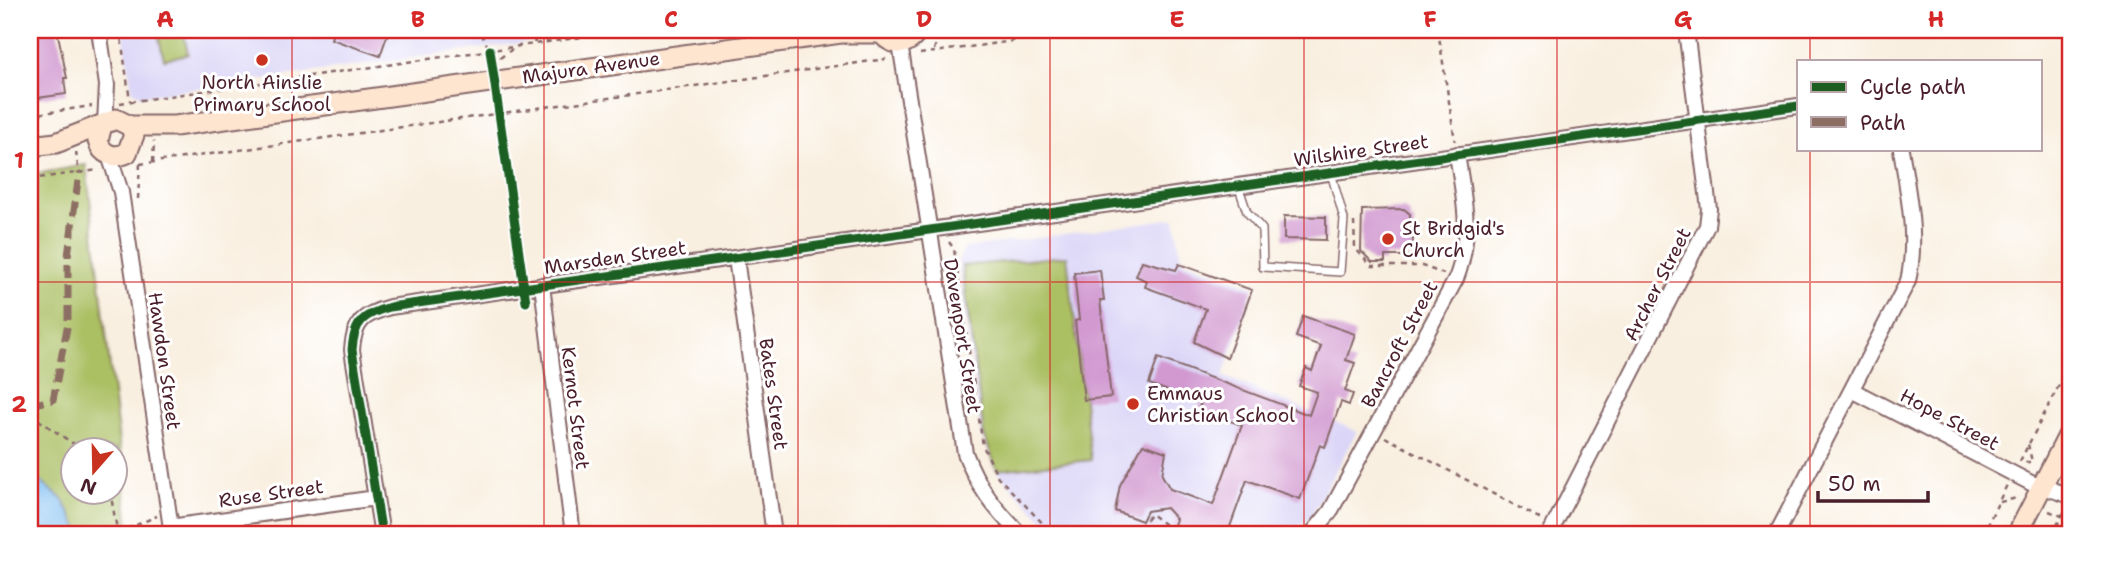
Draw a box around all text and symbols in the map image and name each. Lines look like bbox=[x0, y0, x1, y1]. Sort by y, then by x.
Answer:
text: A bbox=[156, 4, 174, 34]
text: B bbox=[411, 4, 425, 34]
text: C bbox=[664, 4, 678, 34]
text: D bbox=[916, 4, 932, 34]
text: E bbox=[1169, 4, 1185, 34]
text: F bbox=[1423, 4, 1437, 34]
text: G bbox=[1674, 4, 1693, 34]
text: H bbox=[1928, 4, 1944, 34]
street label: Majura Avenue bbox=[521, 45, 661, 90]
marker: North Ainslie Primary School bbox=[254, 52, 270, 68]
legend bbox=[1797, 60, 2042, 150]
place label: North Ainslie Primary School bbox=[193, 70, 331, 117]
text: Cycle path bbox=[1860, 73, 1966, 101]
text: Path bbox=[1860, 109, 1906, 137]
street label: Wilshire Street bbox=[1292, 129, 1430, 172]
text: 1 bbox=[14, 145, 24, 175]
place label: St Bridgid's Church bbox=[1402, 216, 1505, 263]
street label: Archer Street bbox=[1618, 223, 1697, 345]
marker: St Bridgid's Church bbox=[1380, 231, 1396, 247]
street label: Marsden Street bbox=[542, 235, 688, 280]
street label: Davenport Street bbox=[938, 257, 987, 415]
street label: Bancroft Street bbox=[1355, 276, 1443, 412]
street label: Hawdon Street bbox=[142, 291, 187, 431]
street label: Bates Street bbox=[753, 337, 794, 452]
street label: Kernot Street bbox=[556, 345, 595, 471]
place label: Emmaus Christian School bbox=[1147, 381, 1295, 428]
street label: Hope Street bbox=[1896, 383, 2004, 456]
text: 2 bbox=[11, 389, 27, 419]
marker: Emmaus Christian School bbox=[1125, 396, 1141, 412]
north arrow bbox=[60, 435, 130, 505]
scale bar bbox=[1818, 460, 1928, 504]
text: 50 m bbox=[1828, 470, 1881, 498]
text: N bbox=[77, 472, 100, 501]
street label: Ruse Street bbox=[217, 474, 325, 513]

